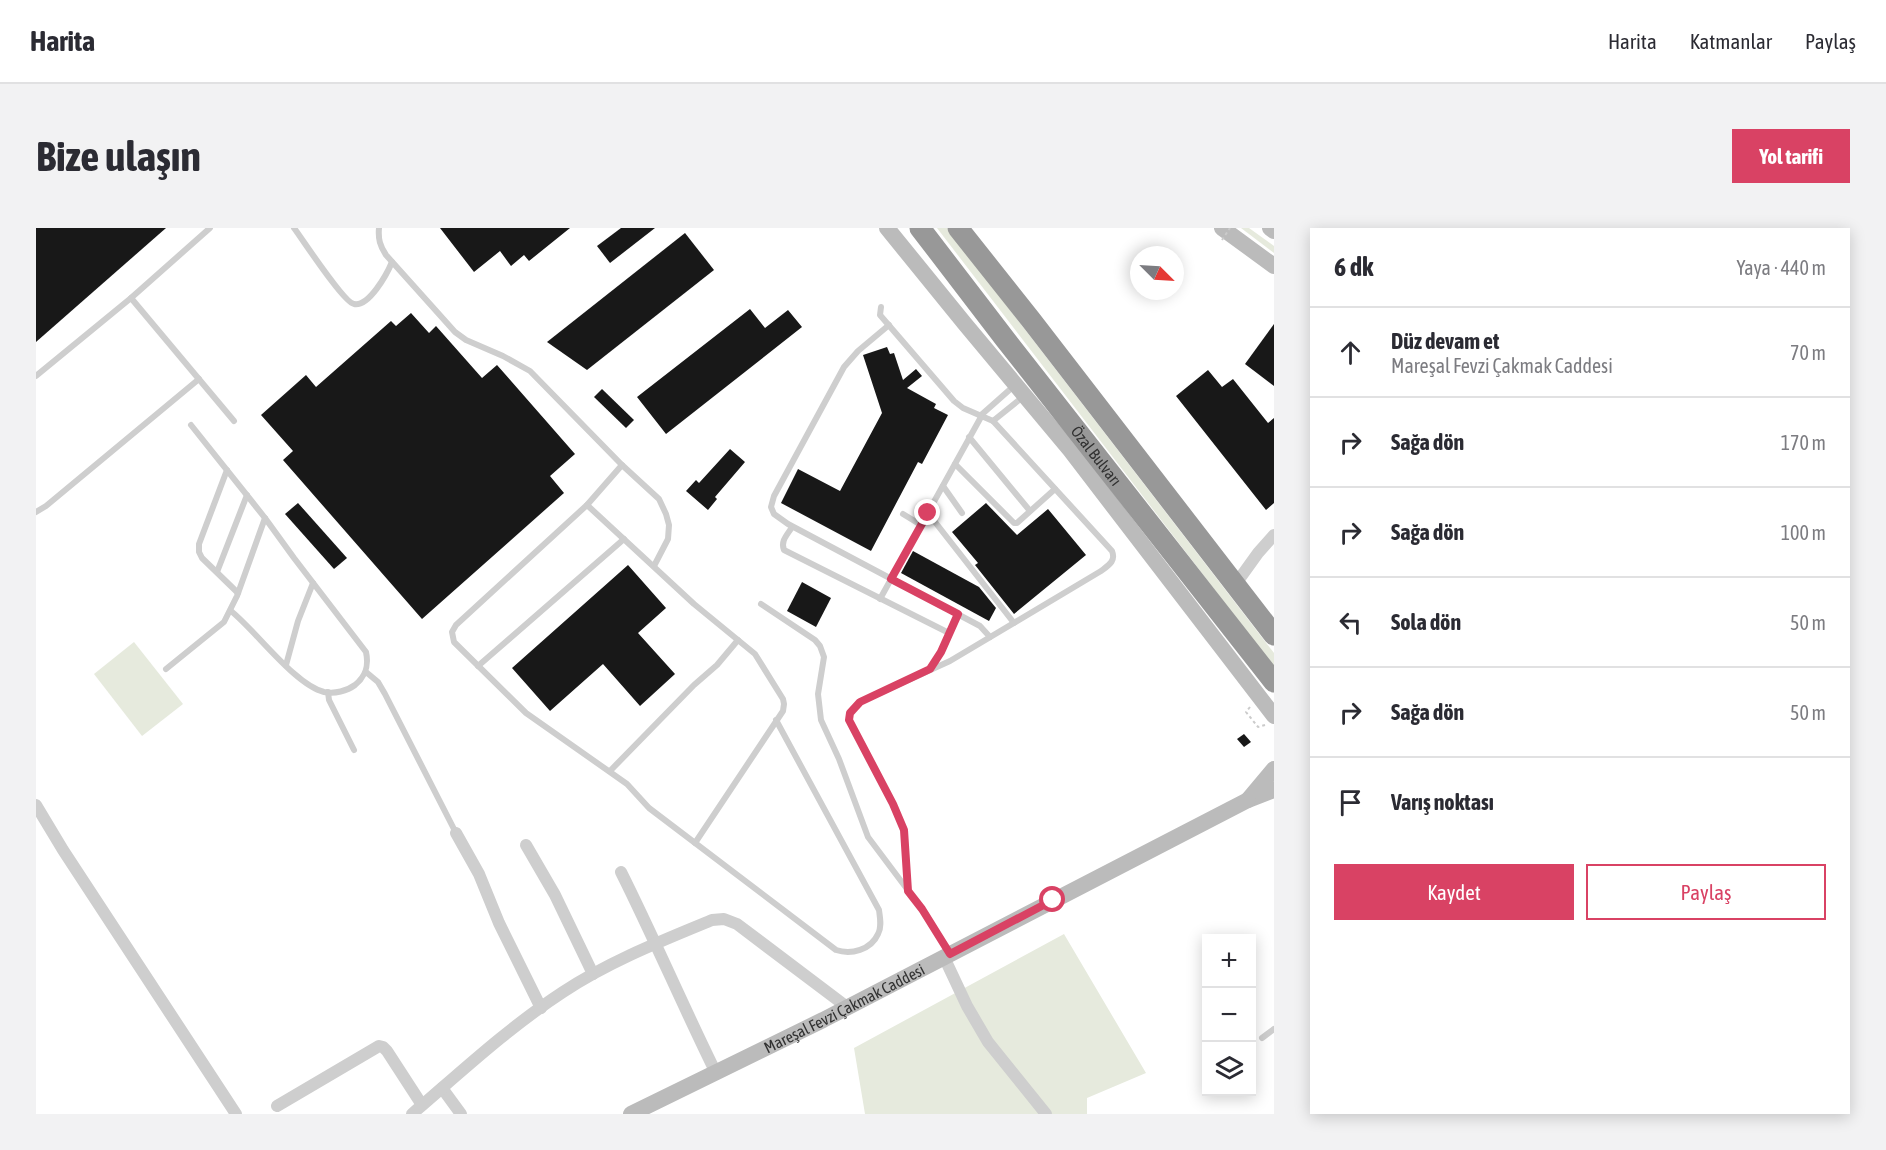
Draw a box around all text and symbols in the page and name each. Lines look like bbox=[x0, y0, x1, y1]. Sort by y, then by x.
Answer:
text: Harita bbox=[30, 25, 95, 57]
text: Harita bbox=[1608, 29, 1657, 53]
text: Katmanlar bbox=[1690, 29, 1772, 53]
text: Paylaş bbox=[1805, 29, 1856, 53]
button: Yol tarifi bbox=[1732, 129, 1850, 183]
text: Bize ulaşın bbox=[36, 132, 201, 180]
north arrow bbox=[1130, 246, 1184, 300]
text: 6 dk bbox=[1334, 252, 1374, 282]
text: Yaya · 440 m bbox=[1737, 256, 1826, 279]
text: Düz devam et bbox=[1391, 328, 1499, 354]
icon: ahead bbox=[1334, 336, 1367, 369]
text: 70 m bbox=[1790, 341, 1826, 364]
text: Mareşal Fevzi Çakmak Caddesi bbox=[1391, 354, 1613, 377]
street label: Özal Bulvarı bbox=[1068, 422, 1125, 489]
icon: right bbox=[1334, 426, 1367, 459]
text: Sağa dön bbox=[1391, 429, 1464, 455]
text: 170 m bbox=[1781, 431, 1826, 454]
route end bbox=[914, 499, 940, 525]
icon: right bbox=[1334, 516, 1367, 549]
text: Sağa dön bbox=[1391, 519, 1464, 545]
text: 100 m bbox=[1781, 521, 1826, 544]
icon: left bbox=[1334, 606, 1367, 639]
text: Sola dön bbox=[1391, 609, 1461, 635]
text: 50 m bbox=[1790, 611, 1826, 634]
icon: right bbox=[1334, 696, 1367, 729]
text: Sağa dön bbox=[1391, 699, 1464, 725]
text: 50 m bbox=[1790, 701, 1826, 724]
icon: arrive bbox=[1334, 786, 1367, 819]
text: Varış noktası bbox=[1391, 789, 1494, 815]
button: Kaydet bbox=[1334, 864, 1574, 920]
button: Paylaş bbox=[1586, 864, 1826, 920]
route start bbox=[1039, 886, 1065, 912]
map controls bbox=[1202, 934, 1256, 1096]
button: + bbox=[1202, 934, 1256, 988]
street label: Mareşal Fevzi Çakmak Caddesi bbox=[761, 960, 928, 1056]
button: − bbox=[1202, 988, 1256, 1042]
button: layers bbox=[1202, 1042, 1256, 1096]

